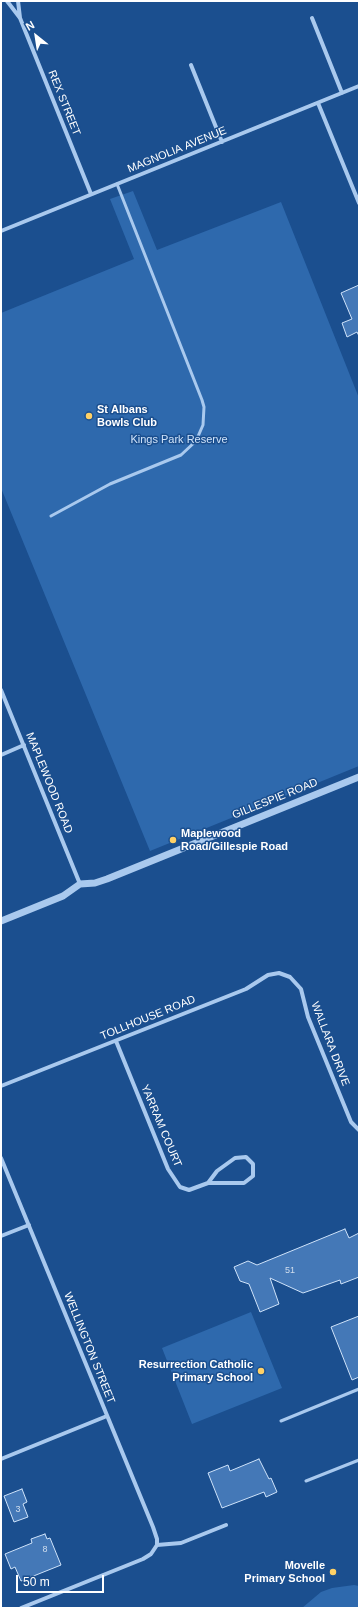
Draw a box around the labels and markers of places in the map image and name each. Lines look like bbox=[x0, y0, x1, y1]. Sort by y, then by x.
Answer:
place label: St Albans Bowls Club bbox=[97, 403, 157, 429]
marker: St Albans Bowls Club bbox=[84, 411, 94, 421]
place label: Maplewood Road/Gillespie Road bbox=[181, 827, 288, 853]
marker: Maplewood Road/Gillespie Road bbox=[168, 835, 178, 845]
place label: Resurrection Catholic Primary School bbox=[139, 1358, 253, 1384]
marker: Resurrection Catholic Primary School bbox=[256, 1366, 266, 1376]
place label: Movelle Primary School bbox=[244, 1559, 325, 1585]
marker: Movelle Primary School bbox=[328, 1567, 338, 1577]

